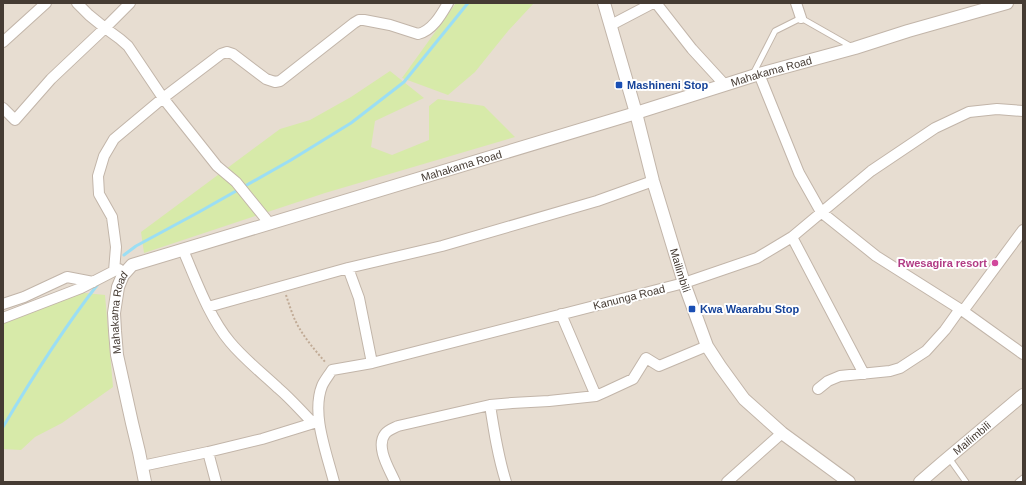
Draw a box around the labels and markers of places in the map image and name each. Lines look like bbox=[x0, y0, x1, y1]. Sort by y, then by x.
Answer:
place label: Mashineni Stop bbox=[627, 79, 709, 91]
marker: Mashineni Stop bbox=[614, 80, 624, 90]
place label: Rwesagira resort bbox=[898, 257, 987, 269]
marker: Rwesagira resort bbox=[990, 258, 1000, 268]
place label: Kwa Waarabu Stop bbox=[700, 303, 799, 315]
marker: Kwa Waarabu Stop bbox=[687, 304, 697, 314]

